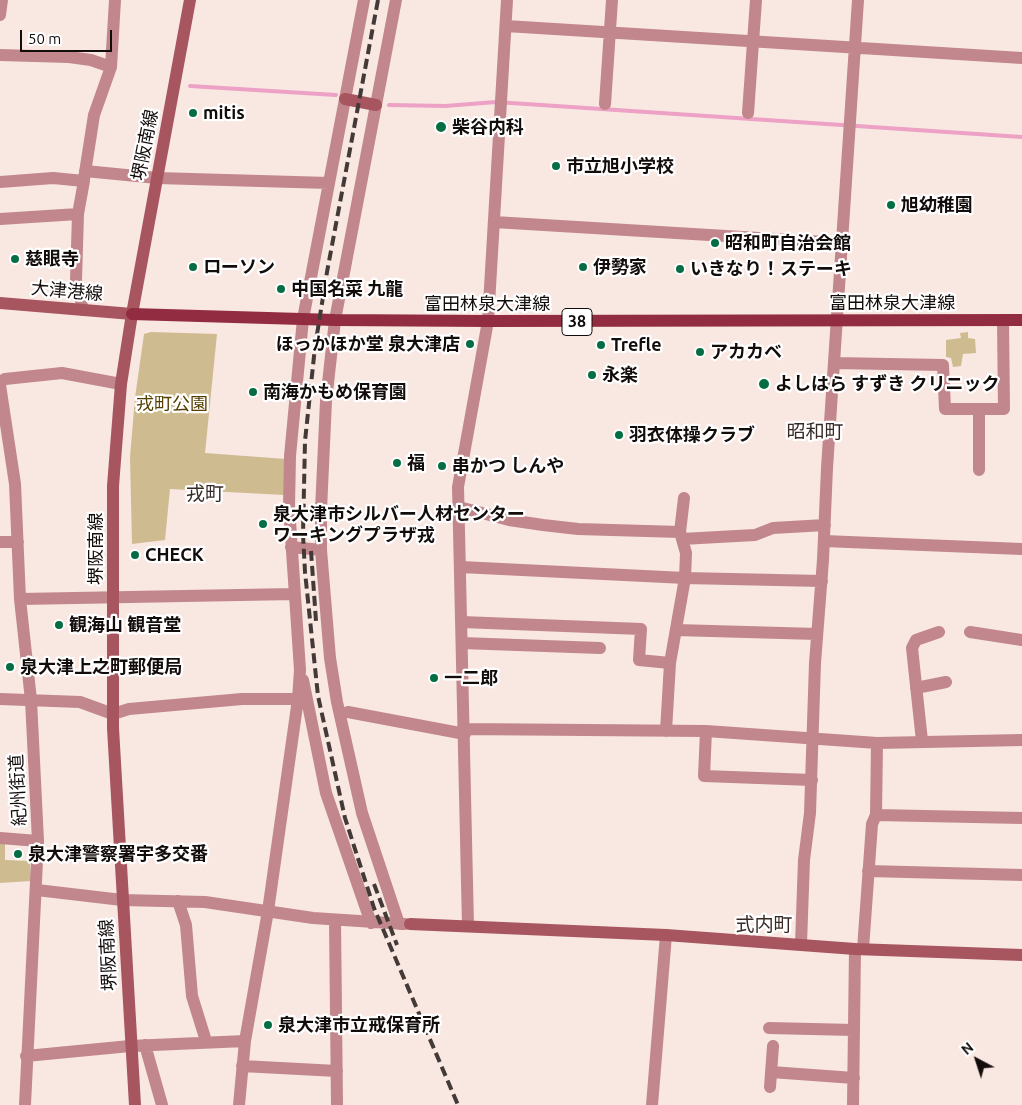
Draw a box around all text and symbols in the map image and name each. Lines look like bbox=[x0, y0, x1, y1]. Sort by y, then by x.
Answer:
scale bar bbox=[22, 20, 115, 52]
text: 50 m bbox=[28, 30, 61, 47]
place label: mitis bbox=[203, 102, 245, 124]
marker: mitis bbox=[187, 107, 199, 119]
street label: 堺阪南線 bbox=[128, 108, 162, 182]
place label: 柴谷内科 bbox=[452, 116, 524, 138]
marker: 柴谷内科 bbox=[434, 120, 448, 134]
place label: 市立旭小学校 bbox=[566, 155, 674, 177]
marker: 市立旭小学校 bbox=[550, 160, 562, 172]
place label: 旭幼稚園 bbox=[901, 194, 973, 216]
marker: 旭幼稚園 bbox=[885, 199, 897, 211]
place label: 昭和町自治会館 bbox=[725, 232, 851, 254]
marker: 昭和町自治会館 bbox=[709, 237, 721, 249]
place label: 慈眼寺 bbox=[25, 248, 79, 270]
marker: 慈眼寺 bbox=[9, 253, 21, 265]
place label: ローソン bbox=[203, 256, 275, 278]
place label: 伊勢家 bbox=[593, 256, 647, 278]
place label: いきなり！ステーキ bbox=[690, 258, 852, 280]
marker: ローソン bbox=[187, 261, 199, 273]
marker: 伊勢家 bbox=[577, 261, 589, 273]
marker: いきなり！ステーキ bbox=[674, 263, 686, 275]
street label: 大津港線 bbox=[30, 277, 104, 305]
place label: 中国名菜 九龍 bbox=[291, 278, 403, 300]
marker: 中国名菜 九龍 bbox=[275, 283, 287, 295]
street label: 富田林泉大津線 bbox=[829, 292, 955, 314]
street label: 富田林泉大津線 bbox=[424, 293, 550, 315]
road number: 38 bbox=[562, 308, 592, 336]
place label: ほっかほか堂 泉大津店 bbox=[276, 333, 460, 355]
place label: Trefle bbox=[611, 334, 662, 356]
marker: ほっかほか堂 泉大津店 bbox=[464, 338, 476, 350]
marker: Trefle bbox=[595, 339, 607, 351]
place label: アカカベ bbox=[710, 341, 782, 363]
marker: アカカベ bbox=[694, 346, 706, 358]
place label: 永楽 bbox=[602, 364, 638, 386]
marker: 永楽 bbox=[586, 369, 598, 381]
place label: よしはら すずき クリニック bbox=[775, 373, 1000, 395]
marker: よしはら すずき クリニック bbox=[757, 377, 771, 391]
place label: 南海かもめ保育園 bbox=[263, 381, 407, 403]
marker: 南海かもめ保育園 bbox=[247, 386, 259, 398]
park label: 戎町公園 bbox=[136, 393, 208, 415]
district label: 昭和町 bbox=[787, 421, 843, 443]
place label: 羽衣体操クラブ bbox=[629, 424, 755, 446]
marker: 羽衣体操クラブ bbox=[613, 429, 625, 441]
place label: 福 bbox=[407, 452, 425, 474]
place label: 串かつ しんや bbox=[452, 455, 564, 477]
marker: 福 bbox=[391, 457, 403, 469]
marker: 串かつ しんや bbox=[436, 460, 448, 472]
district label: 戎町 bbox=[186, 483, 224, 505]
place label: 泉大津市シルバー人材センター ワーキングプラザ戎 bbox=[273, 503, 525, 546]
street label: 堺阪南線 bbox=[85, 513, 107, 585]
marker: 泉大津市シルバー人材センター ワーキングプラザ戎 bbox=[257, 518, 269, 530]
place label: CHECK bbox=[145, 544, 204, 566]
marker: CHECK bbox=[129, 549, 141, 561]
place label: 観海山 観音堂 bbox=[69, 614, 181, 636]
marker: 観海山 観音堂 bbox=[53, 619, 65, 631]
place label: 泉大津上之町郵便局 bbox=[20, 656, 182, 678]
marker: 泉大津上之町郵便局 bbox=[4, 661, 16, 673]
place label: 一二郎 bbox=[444, 667, 498, 689]
marker: 一二郎 bbox=[428, 672, 440, 684]
street label: 紀州街道 bbox=[5, 753, 31, 827]
place label: 泉大津警察署宇多交番 bbox=[28, 843, 208, 865]
marker: 泉大津警察署宇多交番 bbox=[12, 848, 24, 860]
district label: 式内町 bbox=[736, 914, 792, 936]
street label: 堺阪南線 bbox=[95, 918, 121, 992]
place label: 泉大津市立戒保育所 bbox=[278, 1014, 440, 1036]
marker: 泉大津市立戒保育所 bbox=[262, 1019, 274, 1031]
north arrow bbox=[952, 1035, 1002, 1085]
text: N bbox=[958, 1039, 976, 1058]

